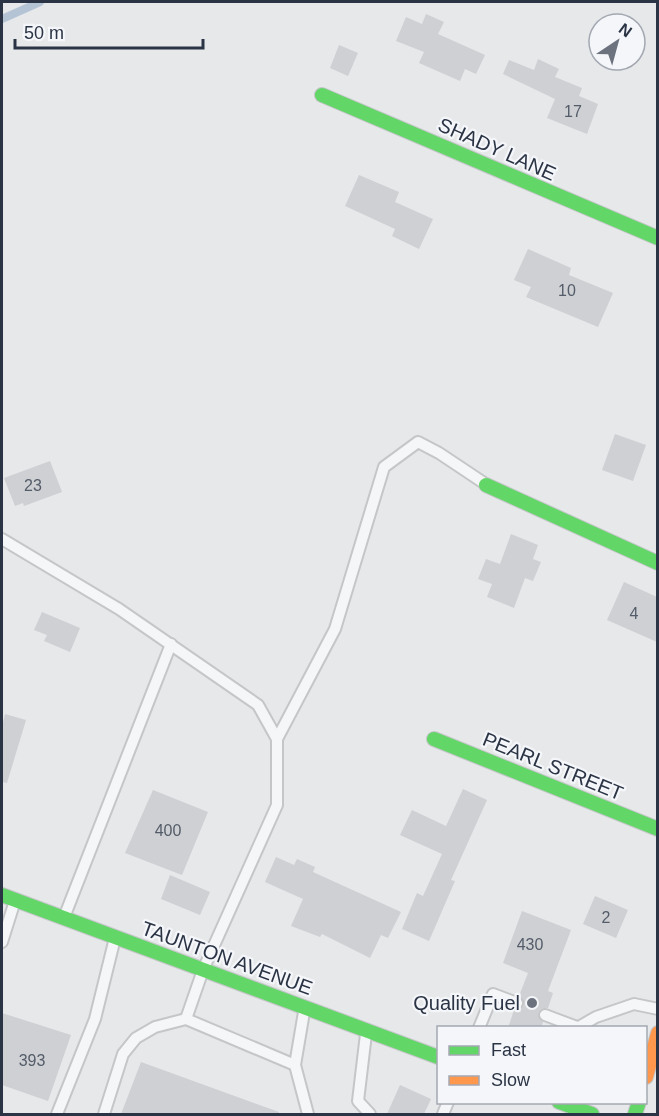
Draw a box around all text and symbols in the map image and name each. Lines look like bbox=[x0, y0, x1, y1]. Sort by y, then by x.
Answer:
scale bar bbox=[15, 12, 202, 50]
north arrow bbox=[587, 12, 647, 72]
text: N bbox=[616, 20, 635, 41]
text: 50 m bbox=[24, 23, 64, 43]
house number: 17 bbox=[564, 103, 582, 120]
street label: SHADY LANE bbox=[435, 113, 559, 185]
house number: 10 bbox=[558, 282, 576, 299]
house number: 23 bbox=[24, 477, 42, 494]
house number: 4 bbox=[630, 605, 639, 622]
street label: PEARL STREET bbox=[480, 728, 626, 804]
house number: 400 bbox=[155, 822, 181, 839]
house number: 2 bbox=[602, 909, 611, 926]
street label: TAUNTON AVENUE bbox=[139, 917, 315, 999]
house number: 430 bbox=[517, 936, 543, 953]
place label: Quality Fuel bbox=[413, 992, 520, 1014]
marker: Quality Fuel bbox=[525, 996, 539, 1010]
legend bbox=[437, 1026, 647, 1104]
text: Fast bbox=[491, 1040, 526, 1060]
house number: 393 bbox=[19, 1052, 45, 1069]
text: Slow bbox=[491, 1070, 531, 1090]

